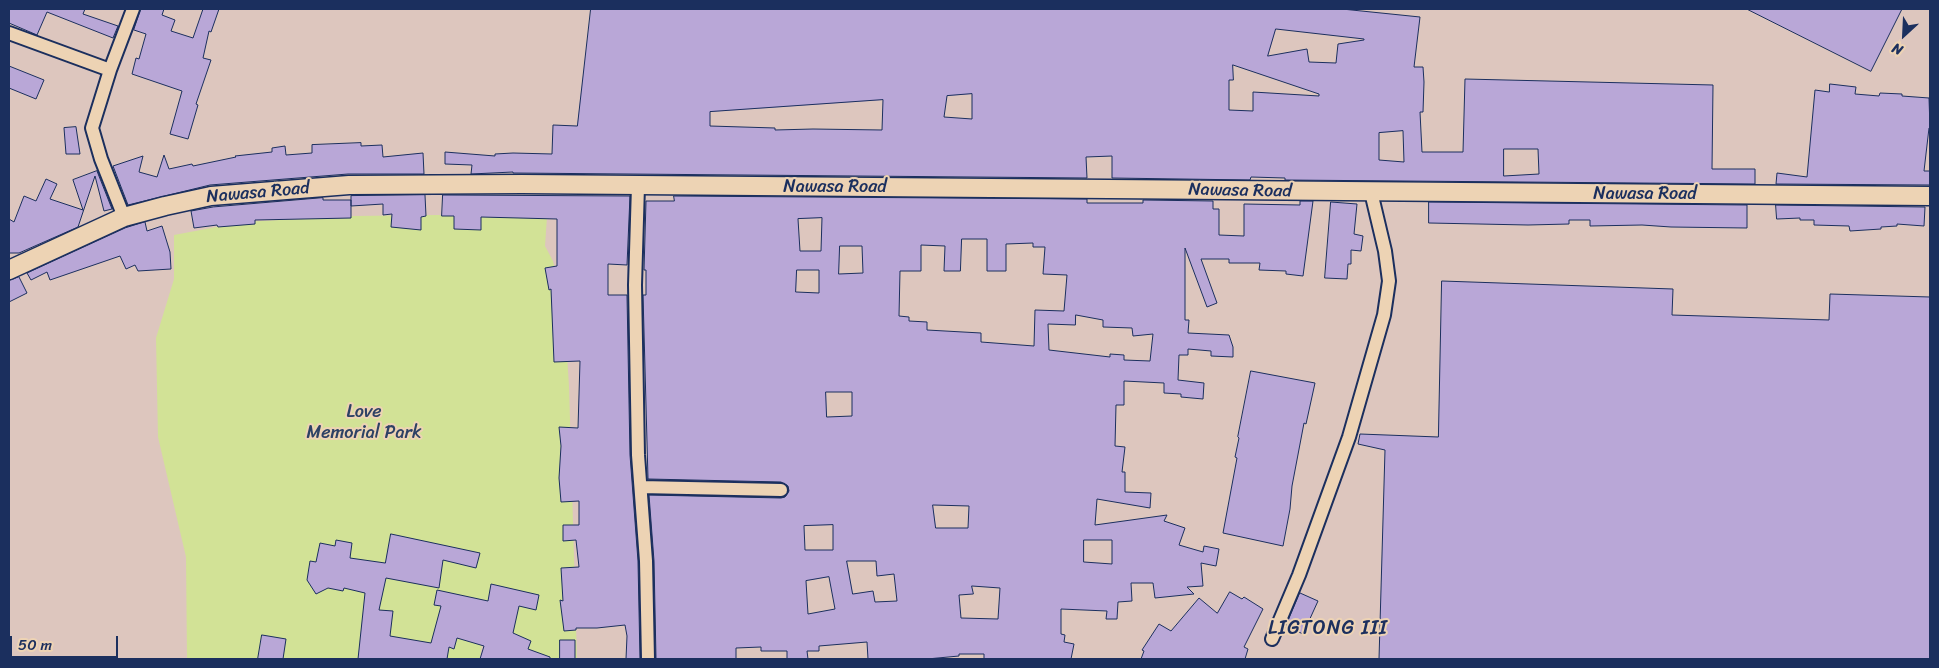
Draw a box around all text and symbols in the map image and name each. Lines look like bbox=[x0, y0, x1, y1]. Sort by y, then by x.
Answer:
north arrow bbox=[1879, 10, 1929, 60]
text: N bbox=[1888, 36, 1907, 62]
street label: Nawasa Road bbox=[783, 176, 887, 198]
street label: Nawasa Road bbox=[205, 178, 311, 208]
street label: Nawasa Road bbox=[1188, 179, 1292, 203]
street label: Nawasa Road bbox=[1593, 183, 1697, 205]
park label: Love Memorial Park bbox=[306, 401, 422, 444]
district label: LIGTONG III bbox=[1269, 617, 1387, 641]
scale bar bbox=[12, 626, 120, 658]
text: 50 m bbox=[18, 632, 52, 658]

